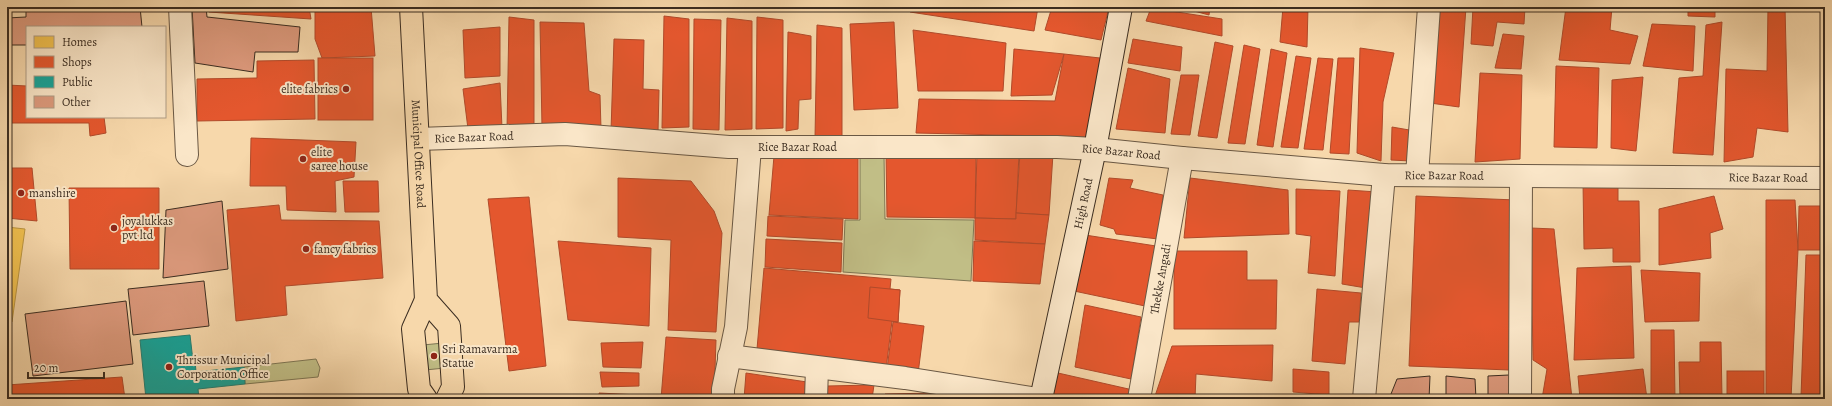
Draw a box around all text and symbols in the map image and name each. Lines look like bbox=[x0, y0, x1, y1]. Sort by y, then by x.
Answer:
legend bbox=[26, 26, 166, 118]
text: Homes bbox=[62, 34, 97, 50]
text: Shops bbox=[62, 54, 92, 70]
text: Public bbox=[62, 74, 93, 90]
place label: elite fabrics bbox=[281, 81, 338, 97]
marker: elite fabrics bbox=[341, 84, 351, 94]
text: Other bbox=[62, 94, 91, 110]
street label: Municipal Office Road bbox=[408, 99, 429, 209]
street label: Rice Bazar Road bbox=[434, 128, 514, 146]
street label: Rice Bazar Road bbox=[758, 139, 838, 155]
street label: Rice Bazar Road bbox=[1081, 140, 1162, 164]
place label: elite saree house bbox=[311, 144, 368, 174]
marker: elite saree house bbox=[298, 154, 308, 164]
street label: Rice Bazar Road bbox=[1405, 167, 1484, 184]
street label: Rice Bazar Road bbox=[1728, 169, 1808, 186]
street label: High Road bbox=[1070, 176, 1097, 231]
place label: manshire bbox=[29, 185, 76, 201]
marker: manshire bbox=[16, 188, 26, 198]
place label: joyalukkas pvt ltd bbox=[122, 213, 173, 243]
marker: joyalukkas pvt ltd bbox=[109, 223, 119, 233]
place label: fancy fabrics bbox=[314, 241, 376, 257]
street label: Thekke Angadi bbox=[1146, 242, 1175, 315]
marker: fancy fabrics bbox=[301, 244, 311, 254]
place label: Sri Ramavarma Statue bbox=[442, 341, 518, 371]
marker: Sri Ramavarma Statue bbox=[429, 351, 439, 361]
place label: Thrissur Municipal Corporation Office bbox=[177, 352, 270, 382]
scale bar bbox=[28, 354, 104, 380]
text: 20 m bbox=[34, 360, 58, 376]
marker: Thrissur Municipal Corporation Office bbox=[164, 362, 174, 372]

